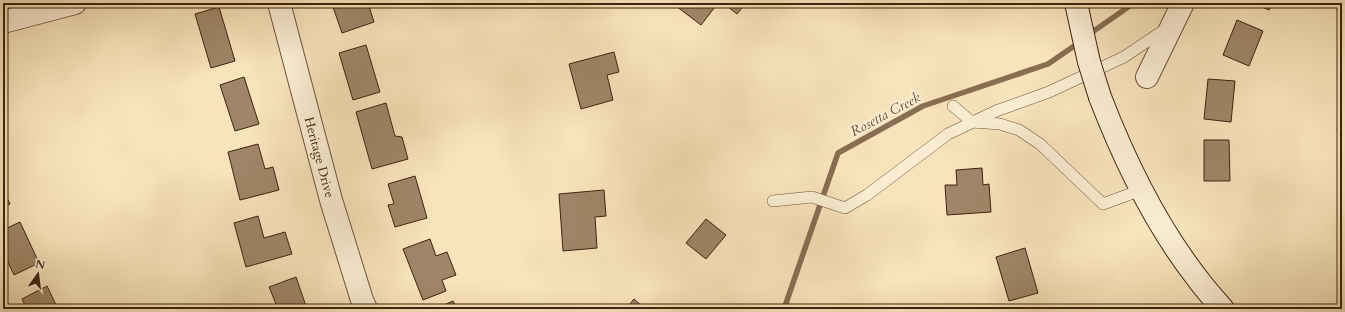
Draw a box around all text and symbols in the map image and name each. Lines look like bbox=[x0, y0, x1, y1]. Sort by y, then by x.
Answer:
water label: Rosetta Creek bbox=[847, 88, 924, 141]
street label: Heritage Drive bbox=[300, 115, 338, 200]
north arrow bbox=[18, 254, 58, 294]
text: N bbox=[34, 256, 47, 273]

